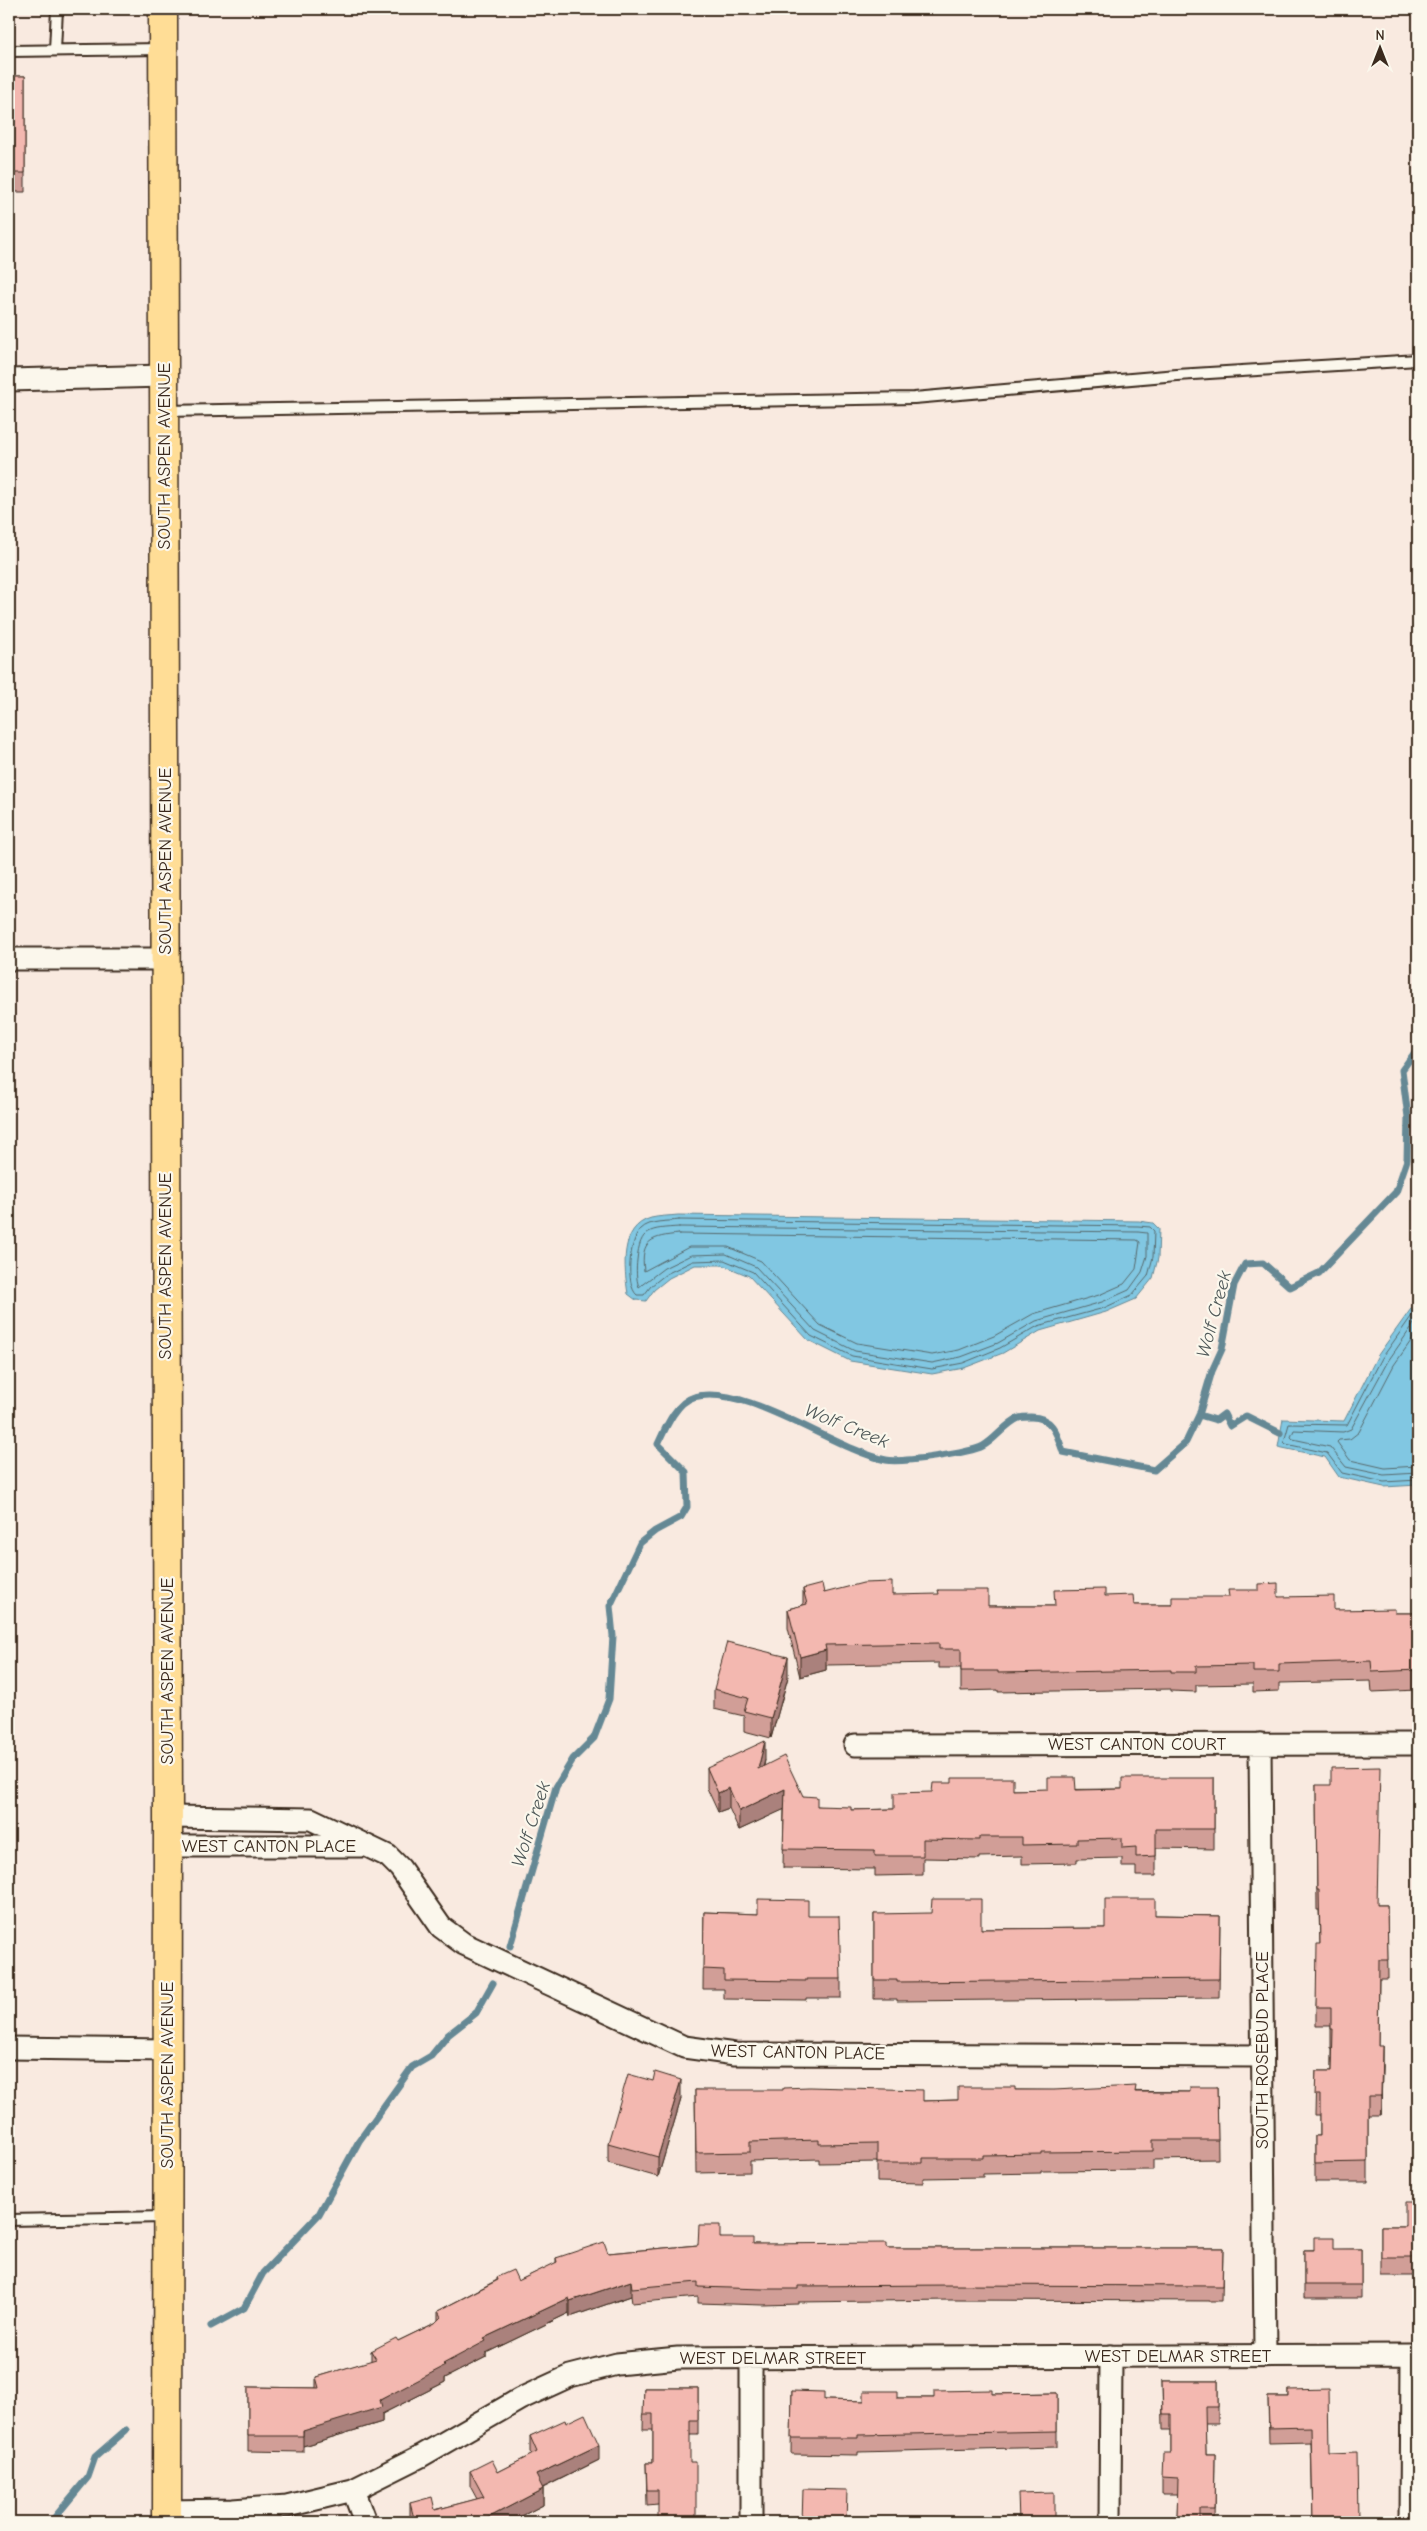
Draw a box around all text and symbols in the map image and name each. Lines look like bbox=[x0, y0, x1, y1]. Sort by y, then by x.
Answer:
north arrow bbox=[1354, 22, 1404, 72]
text: N bbox=[1375, 27, 1385, 44]
street label: SOUTH ASPEN AVENUE bbox=[154, 362, 175, 549]
street label: SOUTH ASPEN AVENUE bbox=[155, 767, 176, 954]
street label: SOUTH ASPEN AVENUE bbox=[155, 1172, 176, 1359]
water label: Wolf Creek bbox=[1192, 1268, 1236, 1360]
water label: Wolf Creek bbox=[801, 1399, 893, 1453]
street label: SOUTH ASPEN AVENUE bbox=[157, 1577, 178, 1764]
street label: WEST CANTON COURT bbox=[1048, 1734, 1227, 1755]
water label: Wolf Creek bbox=[507, 1778, 555, 1870]
street label: WEST CANTON PLACE bbox=[182, 1836, 356, 1857]
street label: SOUTH ROSEBUD PLACE bbox=[1252, 1951, 1273, 2149]
street label: SOUTH ASPEN AVENUE bbox=[157, 1981, 178, 2168]
street label: WEST CANTON PLACE bbox=[711, 2040, 885, 2065]
street label: WEST DELMAR STREET bbox=[1085, 2346, 1272, 2367]
street label: WEST DELMAR STREET bbox=[680, 2348, 867, 2369]

